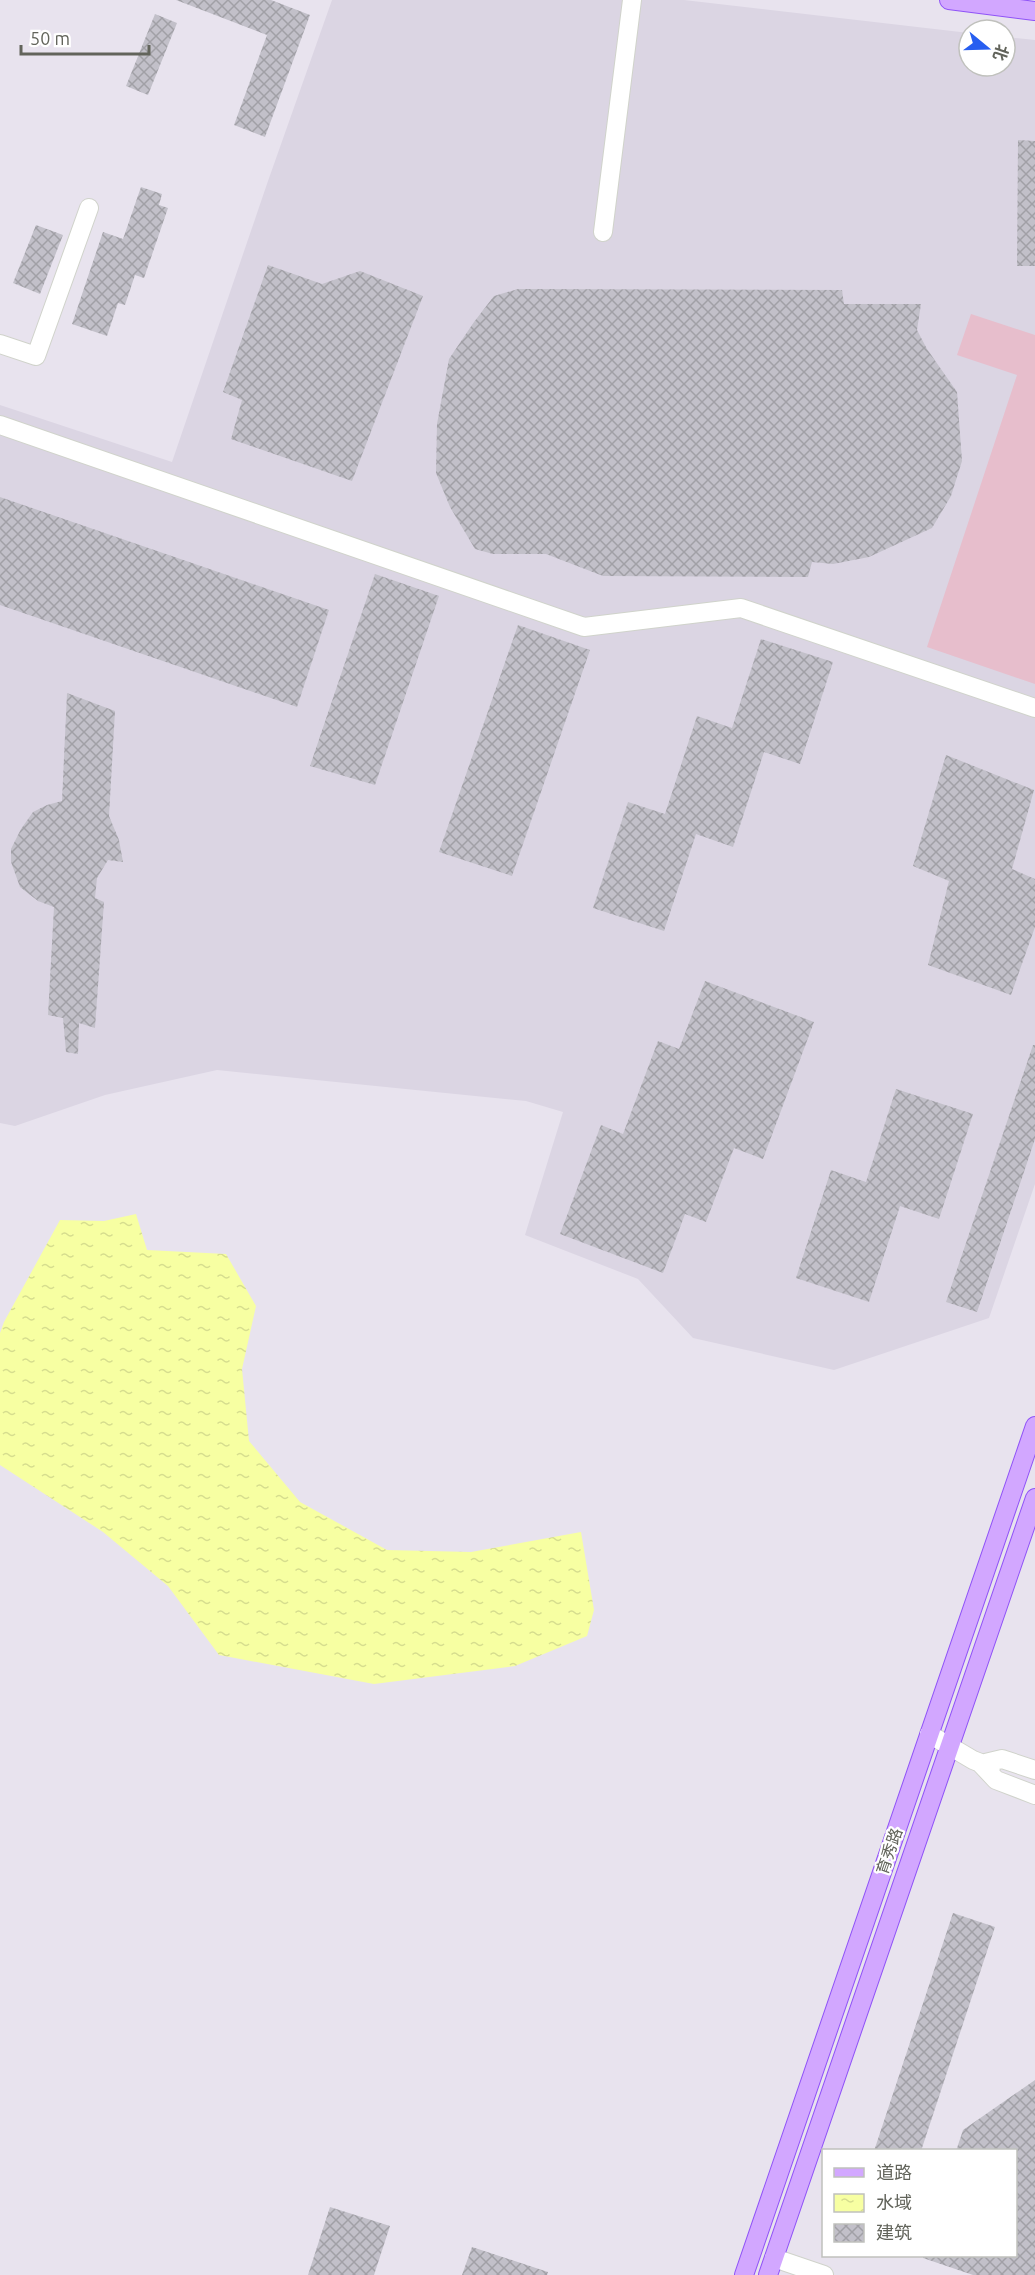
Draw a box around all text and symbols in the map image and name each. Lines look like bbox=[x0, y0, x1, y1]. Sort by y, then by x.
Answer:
scale bar bbox=[21, 18, 148, 56]
north arrow bbox=[957, 18, 1017, 78]
text: 50 m bbox=[30, 28, 70, 48]
text: 北 bbox=[990, 42, 1012, 63]
street label: 育秀路 bbox=[873, 1825, 905, 1877]
legend bbox=[822, 2149, 1017, 2257]
text: 道路 bbox=[876, 2162, 912, 2182]
text: 水域 bbox=[876, 2192, 912, 2212]
text: 建筑 bbox=[876, 2222, 912, 2242]

